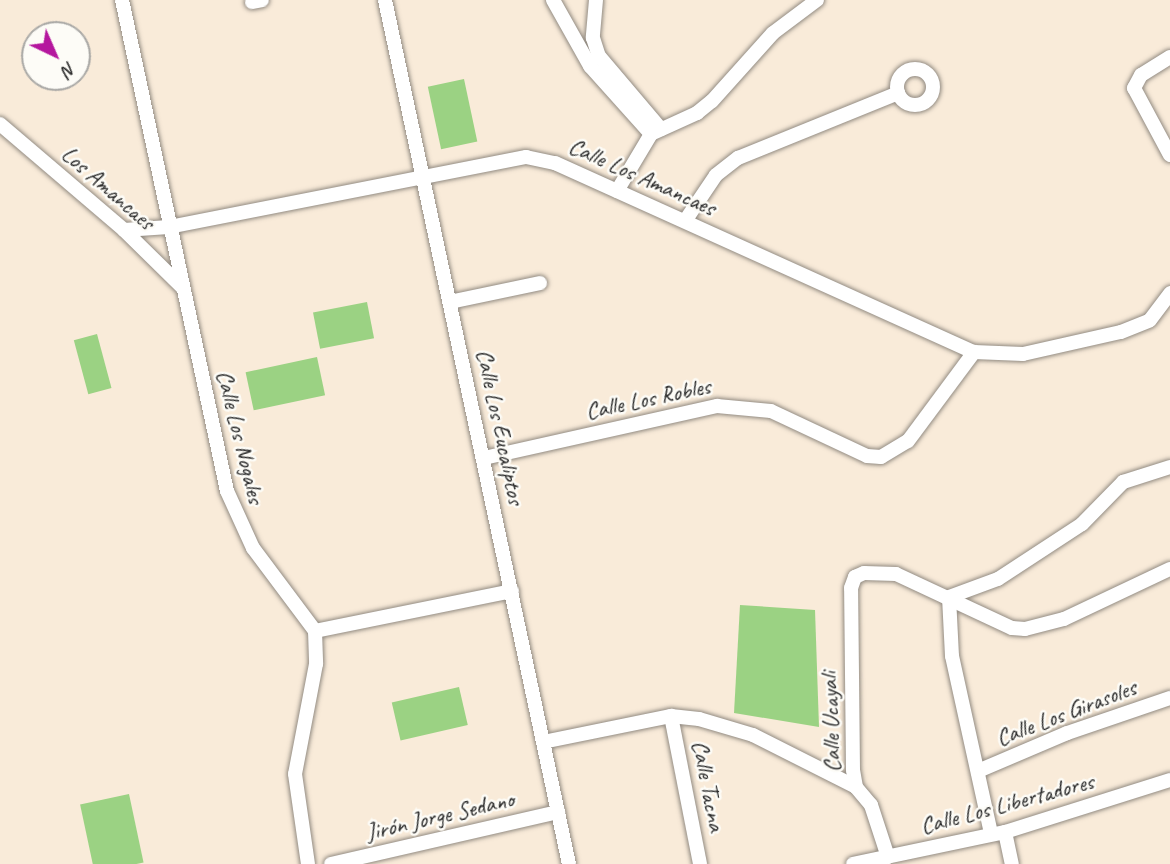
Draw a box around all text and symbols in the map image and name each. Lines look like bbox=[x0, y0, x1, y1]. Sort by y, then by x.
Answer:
north arrow bbox=[21, 21, 91, 91]
text: N bbox=[57, 57, 82, 82]
street label: Calle Los Amancaes bbox=[564, 132, 720, 222]
street label: Los Amancaes bbox=[56, 140, 160, 236]
street label: Calle Los Eucaliptos bbox=[469, 347, 531, 507]
street label: Calle Los Nogales bbox=[209, 367, 271, 507]
street label: Calle Los Robles bbox=[582, 372, 714, 426]
street label: Calle Ucayali bbox=[815, 671, 847, 773]
street label: Calle Los Girasoles bbox=[992, 673, 1140, 753]
street label: Calle Tacna bbox=[685, 738, 731, 834]
street label: Calle Los Libertadores bbox=[917, 767, 1097, 841]
street label: Jirón Jorge Sedano bbox=[364, 785, 516, 847]

